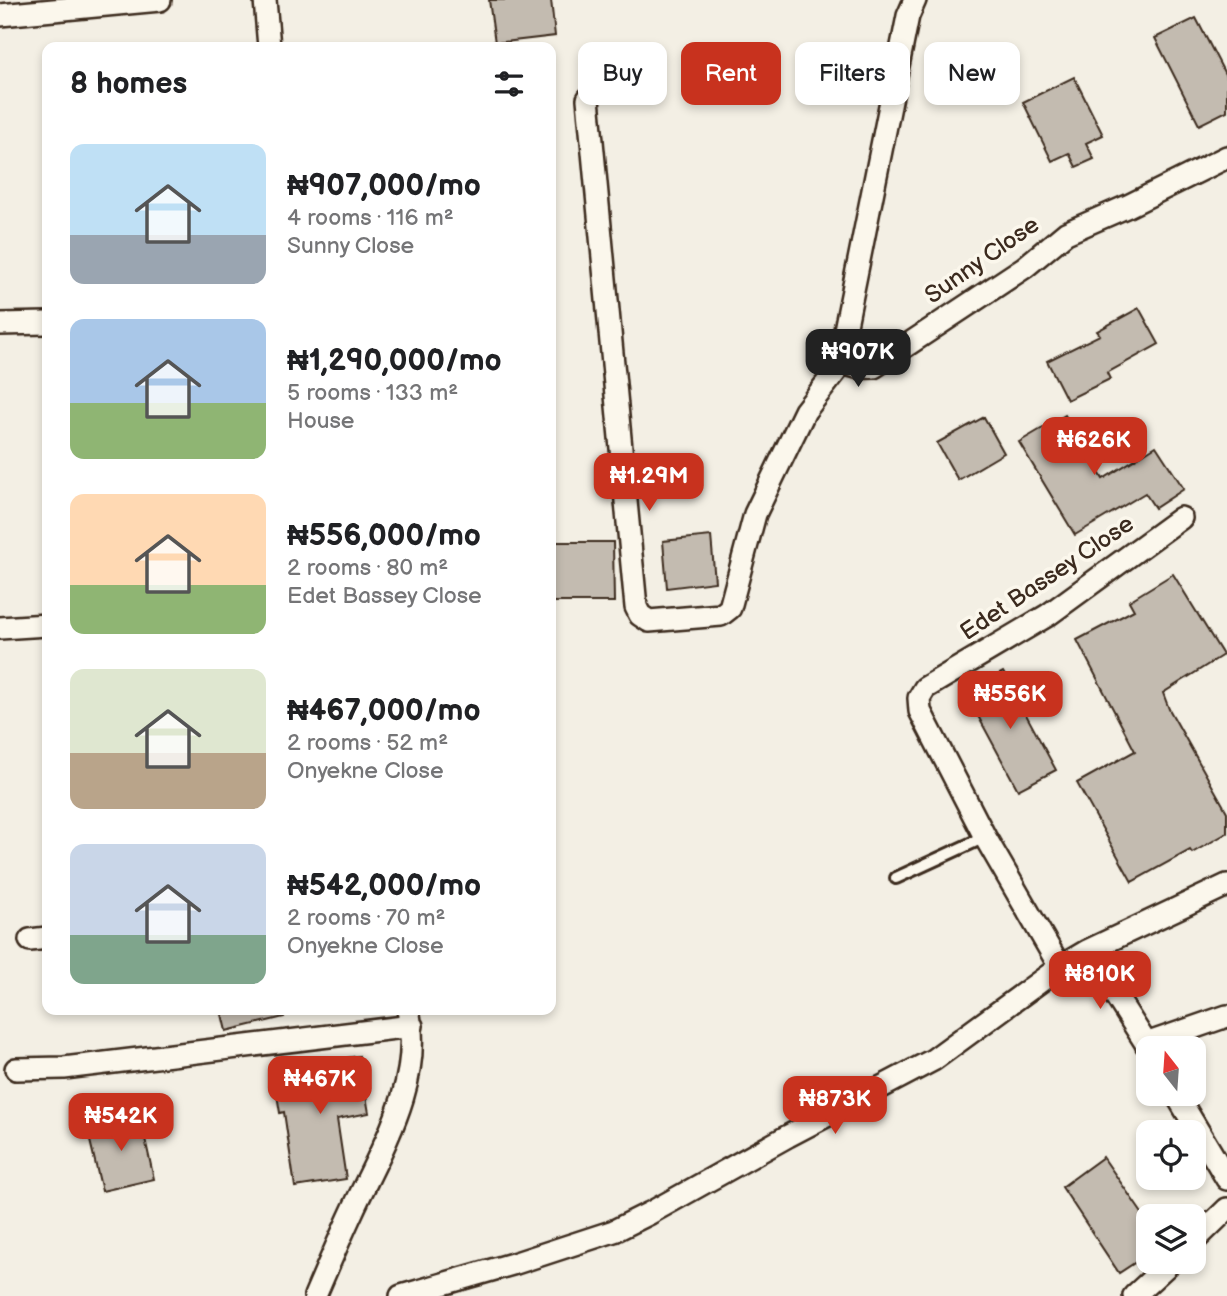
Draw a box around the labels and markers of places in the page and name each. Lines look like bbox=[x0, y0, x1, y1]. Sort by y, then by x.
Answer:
pin: ₦907K bbox=[809, 330, 907, 389]
pin: ₦626K bbox=[1045, 418, 1143, 477]
pin: ₦1.29M bbox=[592, 454, 706, 513]
pin: ₦556K bbox=[961, 672, 1059, 731]
pin: ₦810K bbox=[1051, 951, 1149, 1011]
pin: ₦467K bbox=[271, 1056, 369, 1116]
pin: ₦873K bbox=[786, 1076, 884, 1136]
pin: ₦542K bbox=[72, 1094, 170, 1153]

